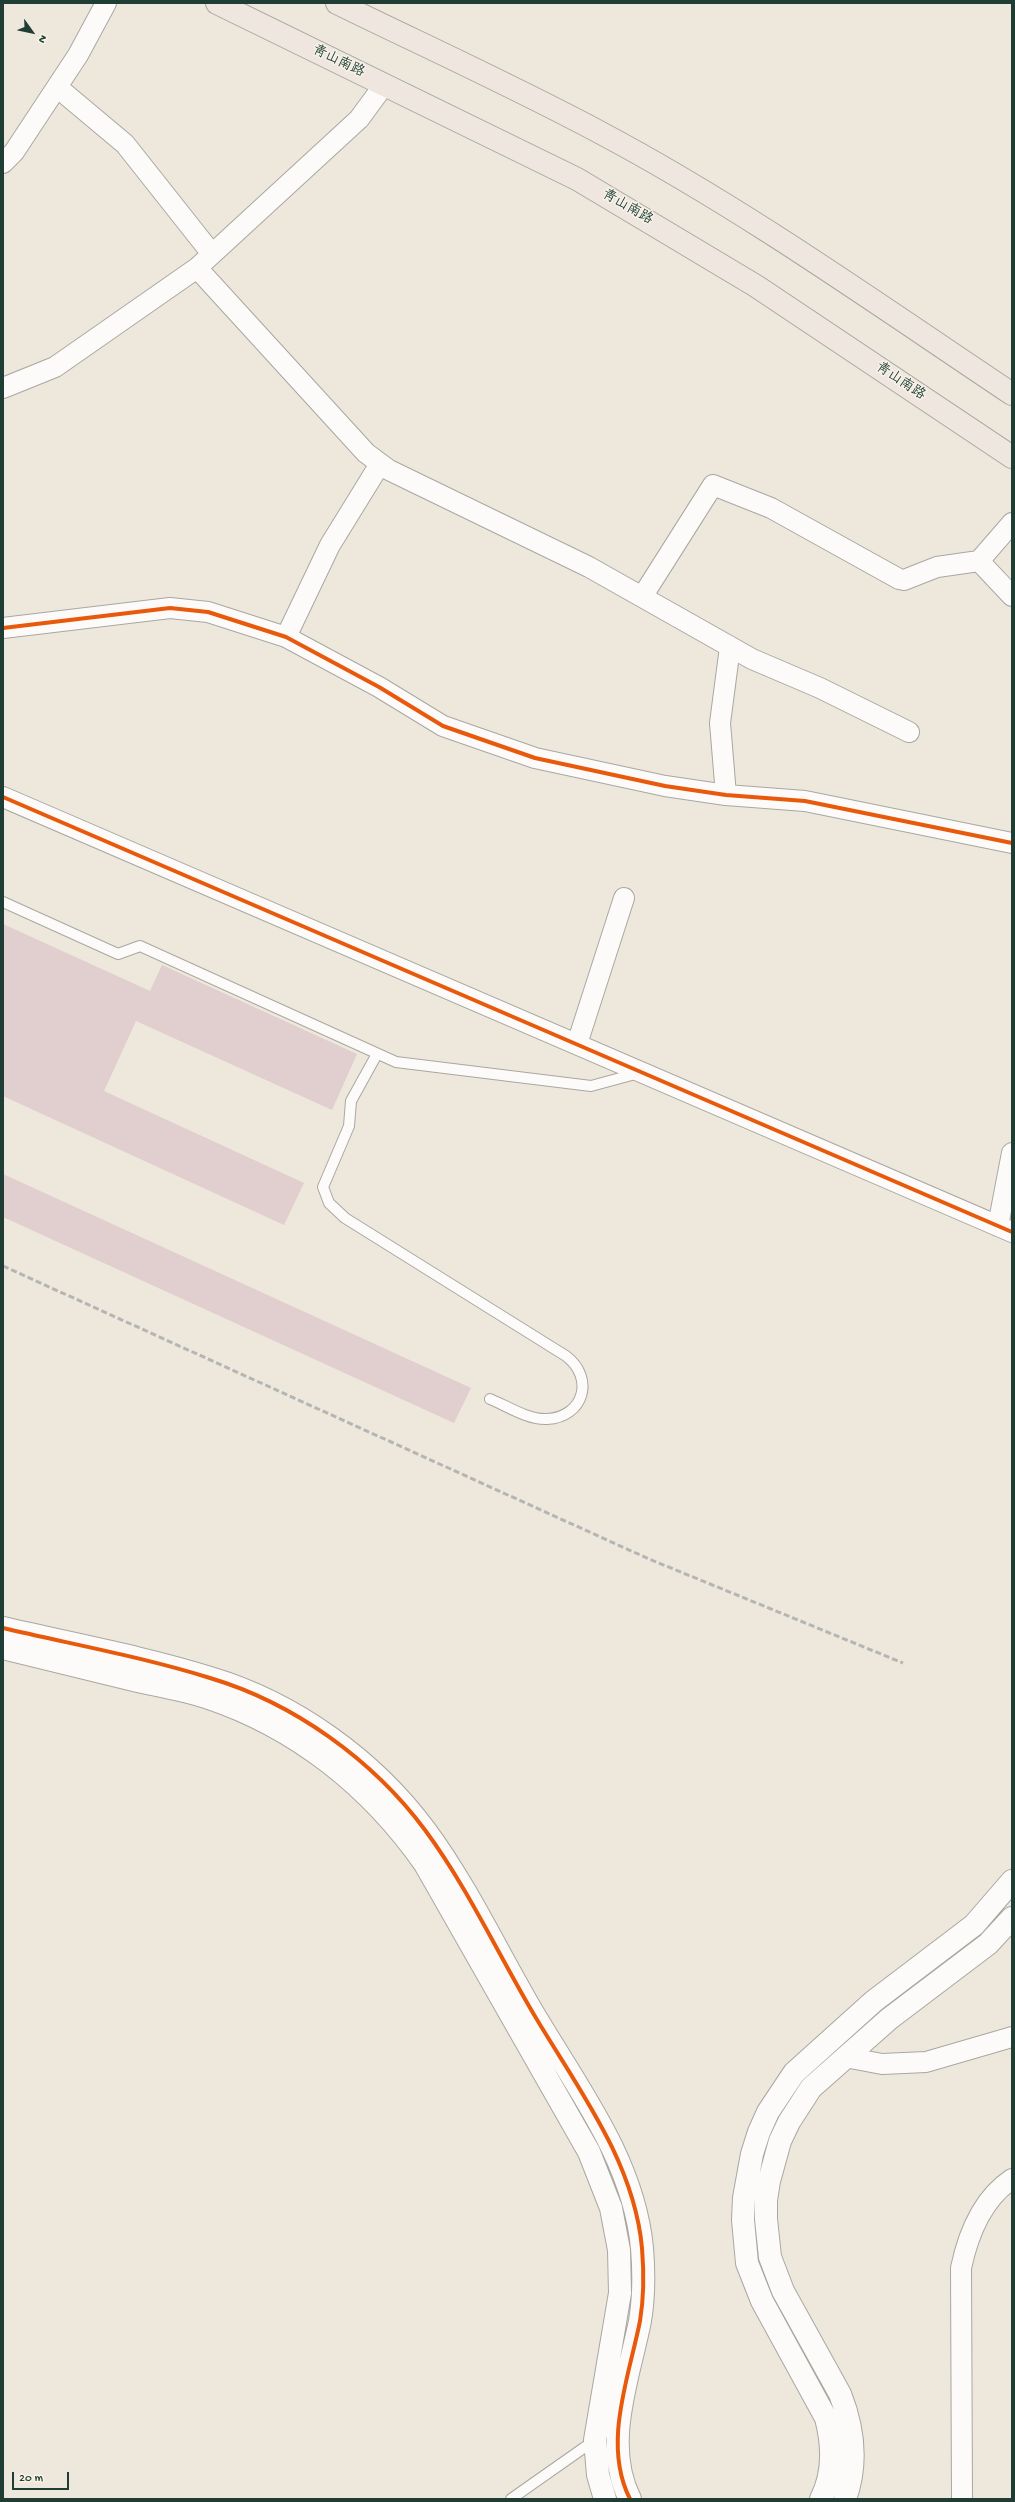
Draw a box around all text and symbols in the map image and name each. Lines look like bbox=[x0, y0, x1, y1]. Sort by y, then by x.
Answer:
north arrow bbox=[12, 12, 52, 52]
text: N bbox=[35, 32, 49, 45]
street label: 青山南路 bbox=[309, 42, 367, 82]
street label: 青山南路 bbox=[599, 187, 655, 229]
street label: 青山南路 bbox=[872, 359, 928, 405]
scale bar bbox=[14, 2464, 71, 2490]
text: 20 m bbox=[19, 2472, 43, 2486]

